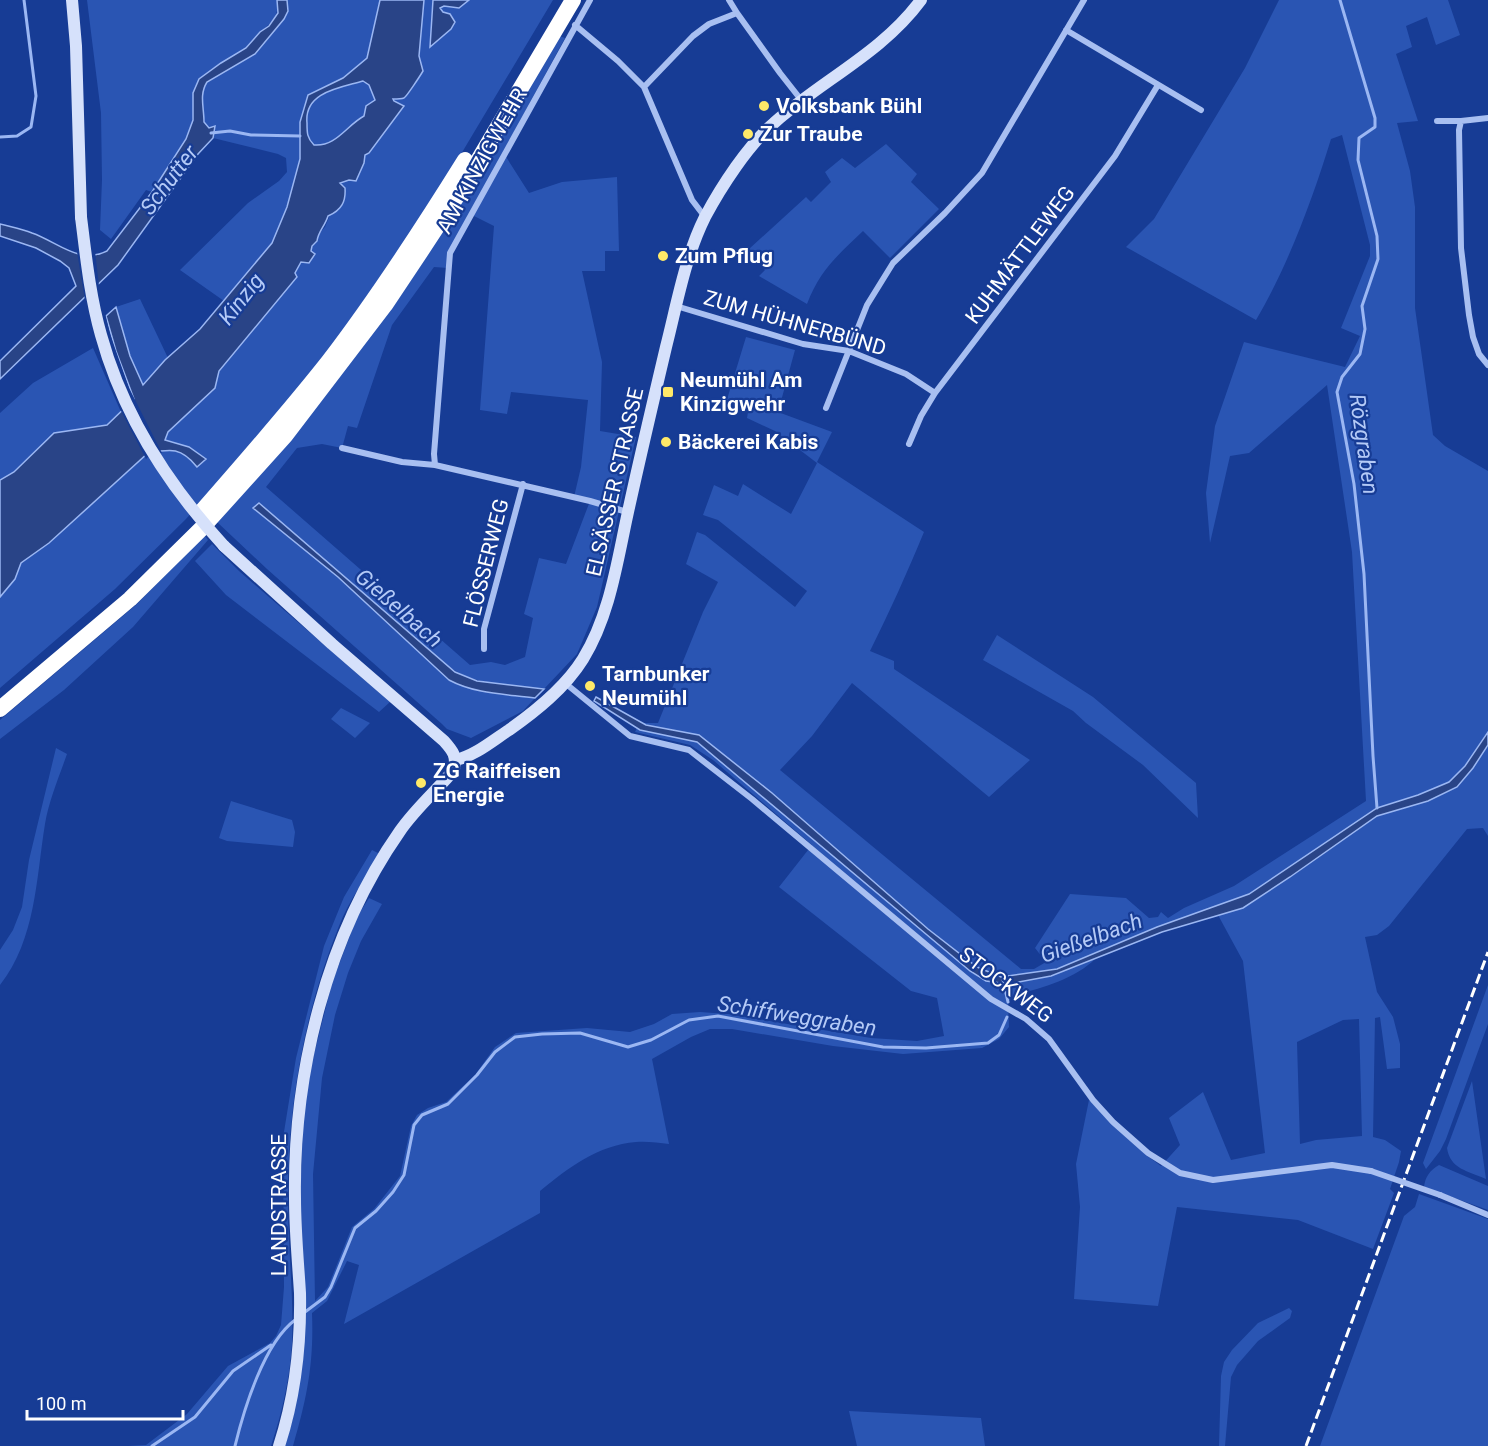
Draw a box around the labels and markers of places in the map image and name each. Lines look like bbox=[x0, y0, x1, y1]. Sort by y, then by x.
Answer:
place label: Volksbank Bühl bbox=[776, 94, 922, 118]
marker: Volksbank Bühl bbox=[757, 99, 771, 113]
place label: Zur Traube bbox=[760, 122, 863, 146]
marker: Zur Traube bbox=[741, 127, 755, 141]
place label: Zum Pflug bbox=[675, 244, 773, 268]
marker: Zum Pflug bbox=[656, 249, 670, 263]
place label: Neumühl Am Kinzigwehr bbox=[680, 368, 802, 416]
marker: Neumühl Am Kinzigwehr bbox=[661, 385, 675, 399]
place label: Bäckerei Kabis bbox=[678, 430, 819, 454]
marker: Bäckerei Kabis bbox=[659, 435, 673, 449]
place label: Tarnbunker Neumühl bbox=[602, 662, 710, 710]
marker: Tarnbunker Neumühl bbox=[583, 679, 597, 693]
place label: ZG Raiffeisen Energie bbox=[433, 759, 561, 807]
marker: ZG Raiffeisen Energie bbox=[414, 776, 428, 790]

